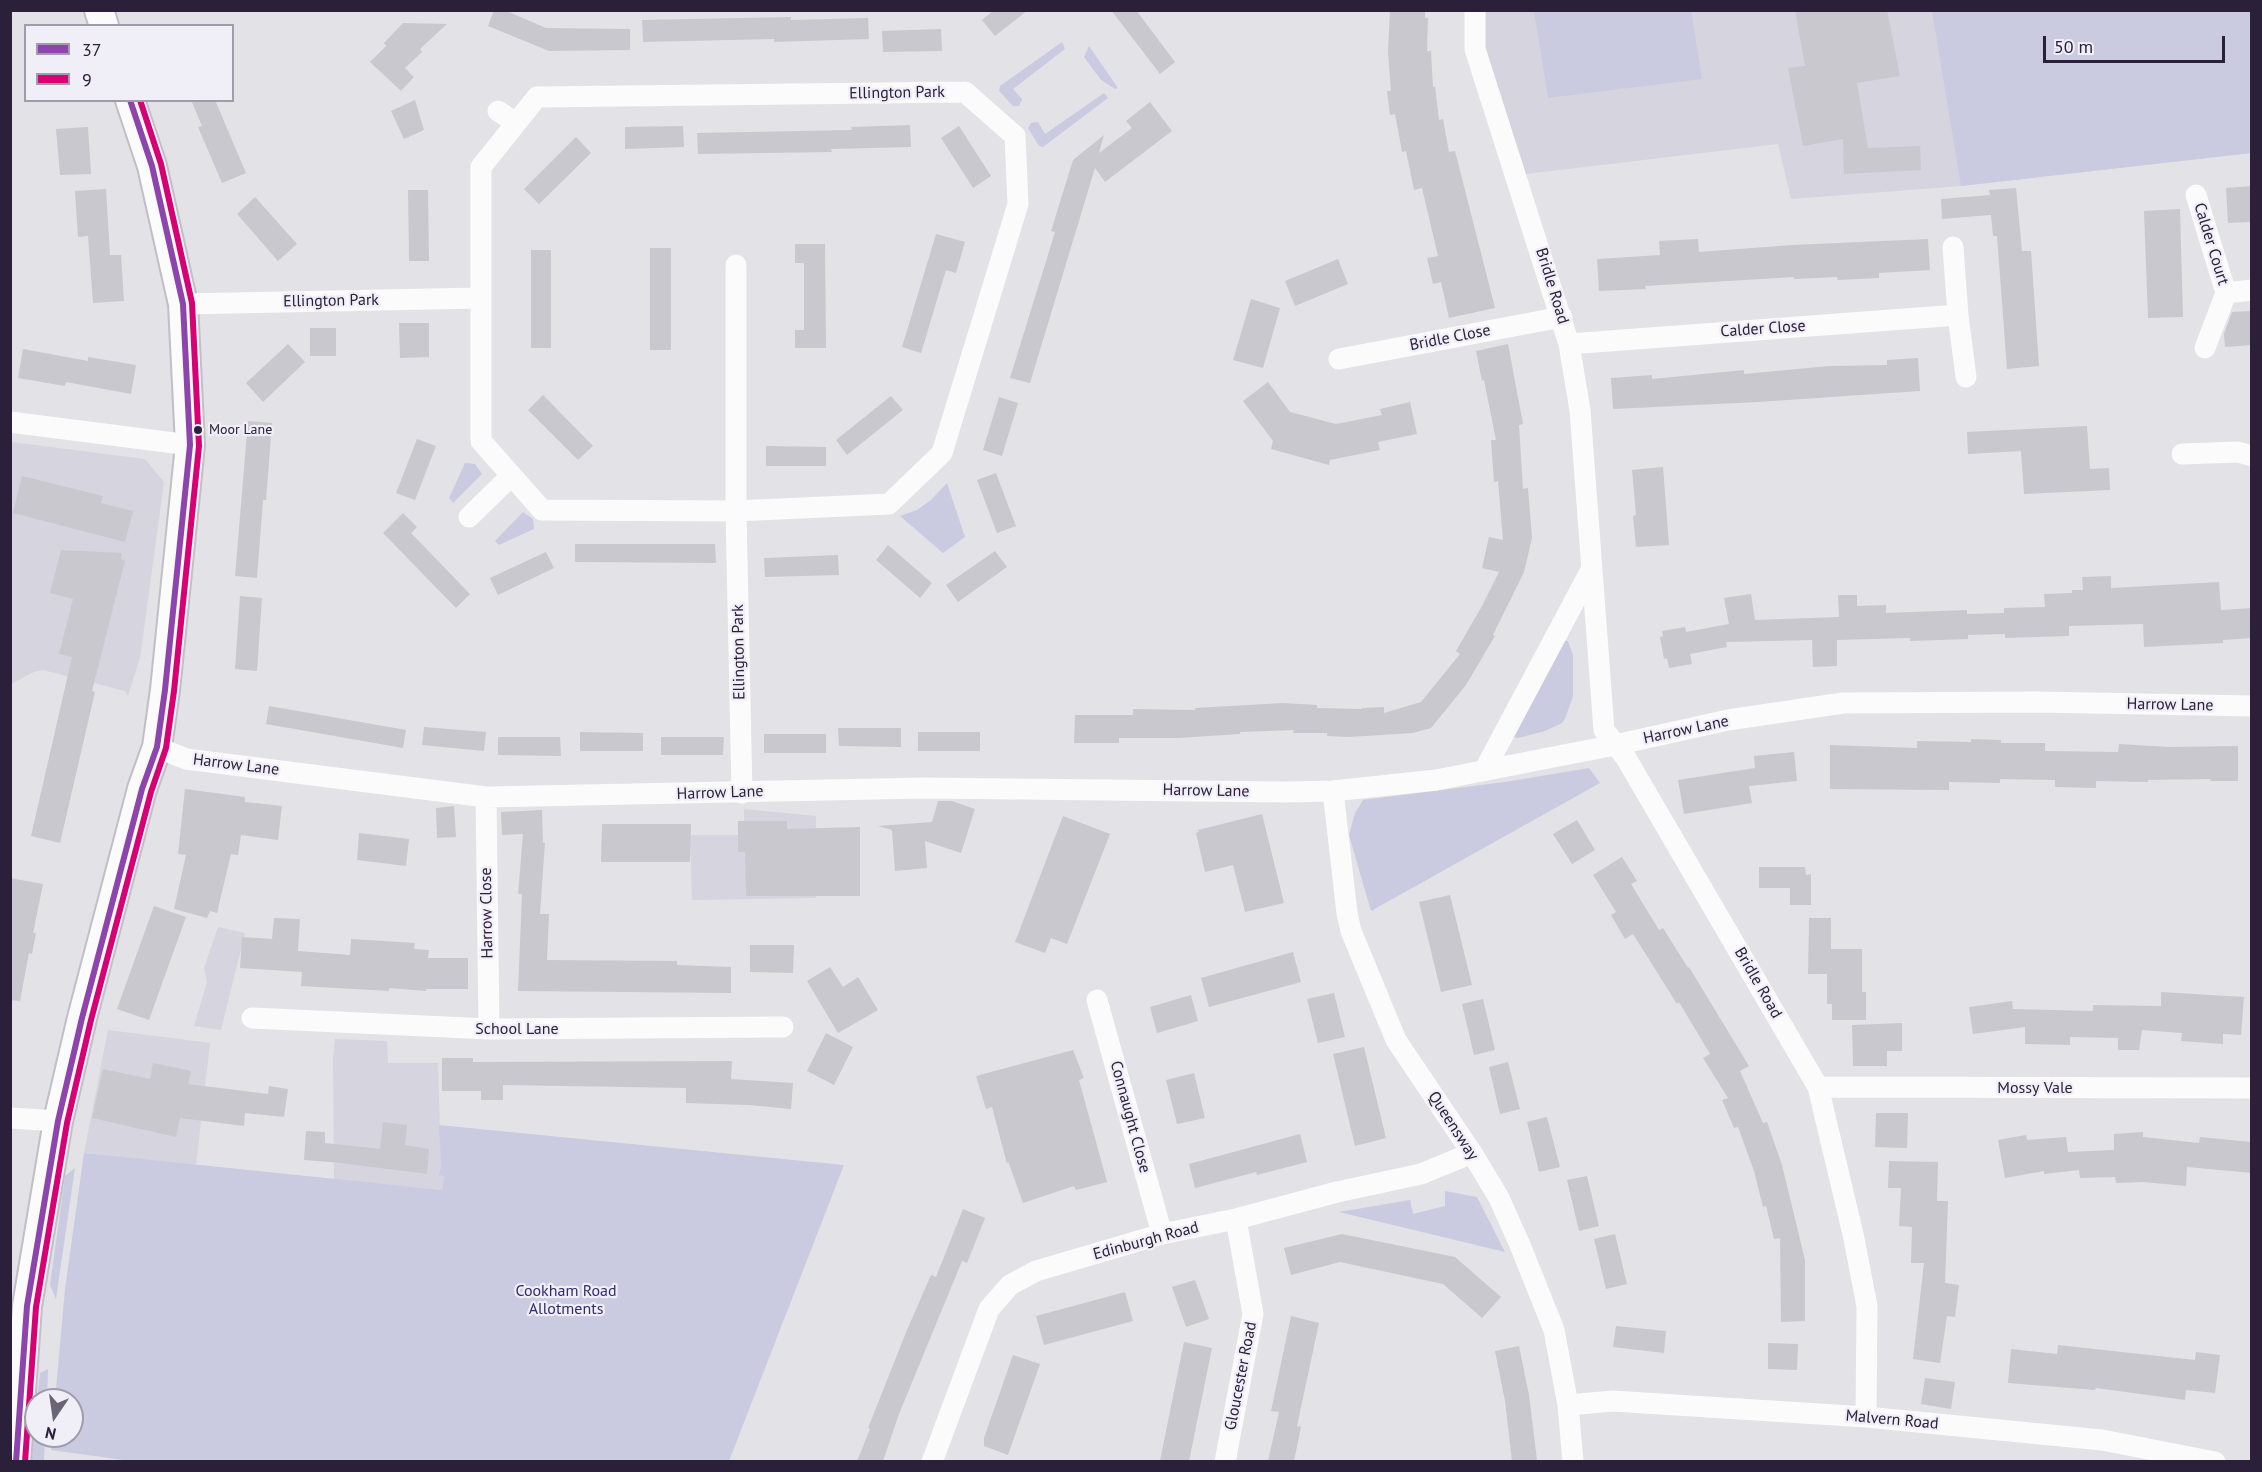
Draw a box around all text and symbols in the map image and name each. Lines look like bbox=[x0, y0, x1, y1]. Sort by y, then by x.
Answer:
legend bbox=[24, 24, 234, 102]
scale bar bbox=[2046, 24, 2228, 62]
text: 50 m bbox=[2054, 35, 2093, 58]
text: 37 bbox=[82, 38, 102, 61]
text: 9 bbox=[82, 68, 92, 91]
street label: Ellington Park bbox=[849, 83, 945, 103]
street label: Calder Court bbox=[2189, 201, 2233, 287]
street label: Bridle Road bbox=[1531, 246, 1573, 326]
street label: Ellington Park bbox=[283, 291, 379, 311]
street label: Calder Close bbox=[1720, 316, 1806, 342]
street label: Bridle Close bbox=[1408, 321, 1492, 355]
place label: Moor Lane bbox=[209, 422, 272, 438]
marker: Moor Lane bbox=[192, 424, 204, 436]
street label: Ellington Park bbox=[729, 604, 749, 700]
street label: Harrow Lane bbox=[2126, 695, 2214, 715]
street label: Harrow Lane bbox=[1642, 712, 1730, 748]
street label: Harrow Lane bbox=[192, 750, 280, 780]
street label: Harrow Lane bbox=[1162, 781, 1250, 801]
street label: Harrow Lane bbox=[676, 782, 764, 804]
street label: Harrow Close bbox=[477, 867, 497, 959]
street label: Bridle Road bbox=[1730, 944, 1786, 1022]
street label: School Lane bbox=[475, 1019, 559, 1039]
street label: Connaught Close bbox=[1106, 1059, 1154, 1175]
street label: Mossy Vale bbox=[1997, 1078, 2073, 1098]
street label: Queensway bbox=[1424, 1088, 1482, 1164]
street label: Edinburgh Road bbox=[1091, 1218, 1201, 1264]
park label: Cookham Road Allotments bbox=[515, 1281, 617, 1319]
street label: Gloucester Road bbox=[1221, 1320, 1261, 1432]
north arrow bbox=[24, 1388, 84, 1448]
street label: Malvern Road bbox=[1845, 1406, 1939, 1434]
text: N bbox=[43, 1423, 58, 1445]

